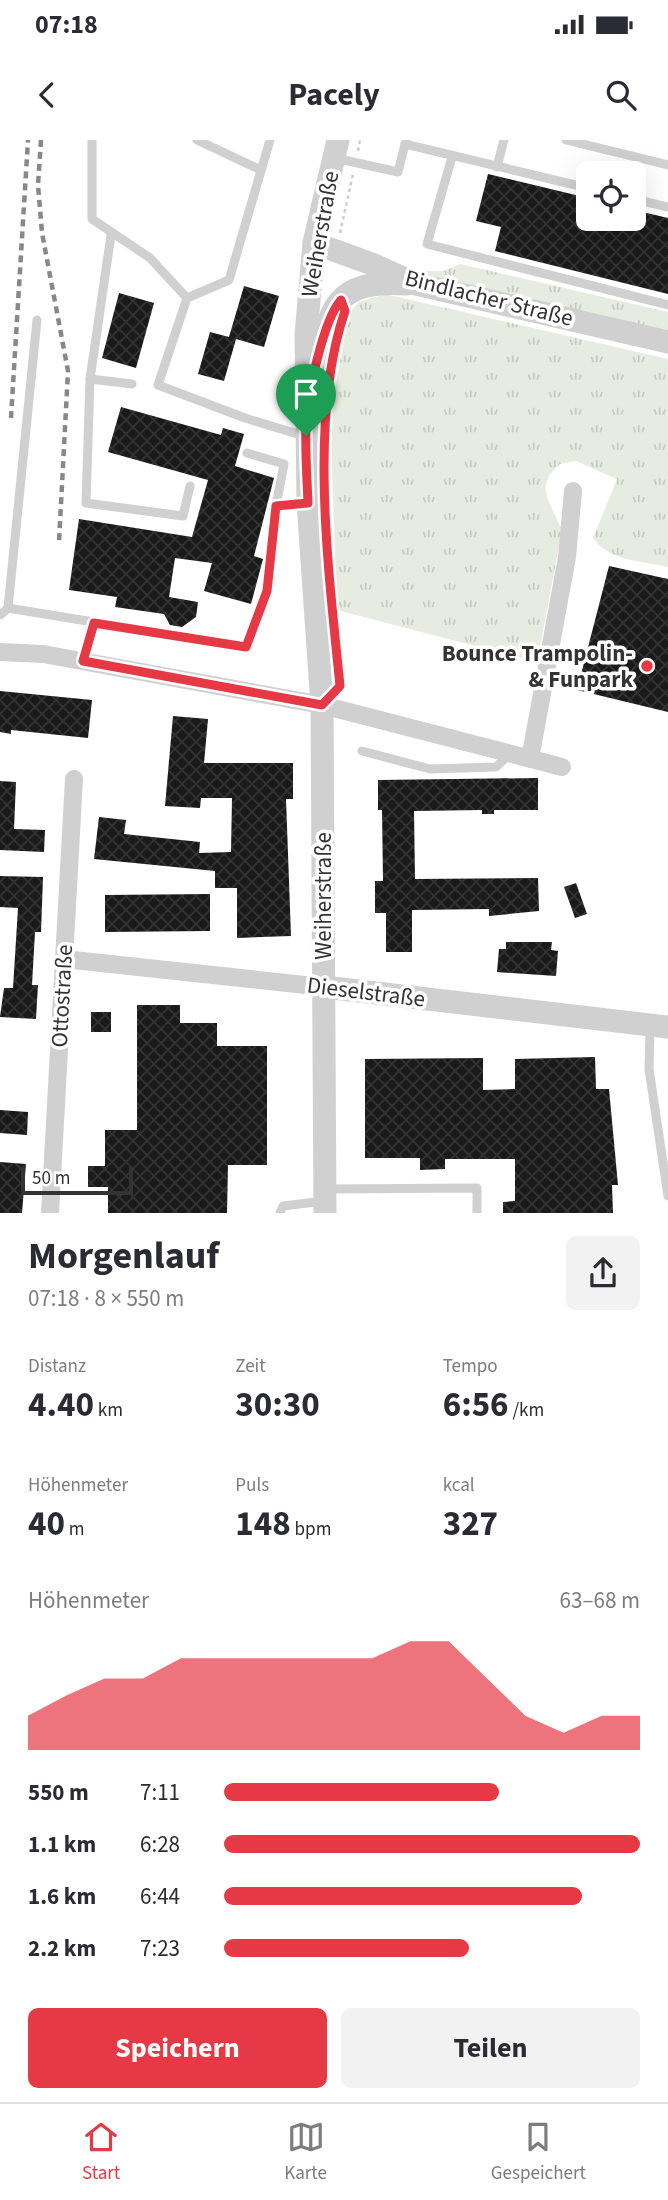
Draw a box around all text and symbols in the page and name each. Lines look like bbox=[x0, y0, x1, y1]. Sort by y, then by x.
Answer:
text: 07:18 bbox=[35, 6, 98, 43]
text: Pacely bbox=[288, 72, 380, 118]
icon: back bbox=[28, 76, 66, 114]
icon: search bbox=[602, 76, 640, 114]
map controls bbox=[576, 161, 646, 231]
button: locate bbox=[576, 161, 646, 231]
street label: Weiherstraße bbox=[293, 168, 347, 300]
street label: Bindlacher Straße bbox=[401, 261, 577, 335]
pin bbox=[276, 364, 336, 436]
icon: arrive bbox=[287, 375, 325, 413]
place label: Bounce Trampolin- & Funpark bbox=[442, 637, 633, 696]
marker: Bounce Trampolin- & Funpark bbox=[639, 658, 655, 674]
street label: Weiherstraße bbox=[307, 832, 340, 960]
street label: Ottostraße bbox=[43, 944, 81, 1048]
street label: Dieselstraße bbox=[305, 968, 427, 1016]
scale bar bbox=[21, 1164, 133, 1196]
text: 50 m bbox=[32, 1165, 70, 1192]
text: Morgenlauf bbox=[28, 1229, 219, 1283]
button: share bbox=[566, 1236, 640, 1310]
text: 07:18 · 8 × 550 m bbox=[28, 1282, 184, 1315]
text: Distanz bbox=[28, 1353, 86, 1380]
text: Zeit bbox=[235, 1353, 266, 1380]
text: Tempo bbox=[443, 1353, 498, 1380]
text: 4.40 bbox=[28, 1380, 94, 1430]
text: 30:30 bbox=[235, 1380, 320, 1430]
text: 6:56 bbox=[443, 1380, 509, 1430]
text: km bbox=[94, 1397, 123, 1424]
text: /km bbox=[509, 1397, 544, 1424]
text: Höhenmeter bbox=[28, 1472, 128, 1499]
text: Puls bbox=[235, 1472, 269, 1499]
text: kcal bbox=[443, 1472, 475, 1499]
text: 40 bbox=[28, 1499, 65, 1549]
text: 148 bbox=[235, 1499, 291, 1549]
text: 327 bbox=[443, 1499, 498, 1549]
text: m bbox=[65, 1516, 85, 1543]
text: bpm bbox=[291, 1516, 331, 1543]
text: Höhenmeter bbox=[28, 1584, 149, 1617]
text: 63–68 m bbox=[560, 1584, 640, 1617]
text: 550 m bbox=[28, 1776, 89, 1809]
text: 7:11 bbox=[140, 1776, 180, 1809]
text: 1.1 km bbox=[28, 1828, 96, 1861]
text: 6:28 bbox=[140, 1828, 180, 1861]
text: 1.6 km bbox=[28, 1880, 96, 1913]
text: 6:44 bbox=[140, 1880, 180, 1913]
text: 2.2 km bbox=[28, 1932, 96, 1965]
text: 7:23 bbox=[140, 1932, 180, 1965]
button: Speichern bbox=[28, 2008, 327, 2088]
button: Teilen bbox=[341, 2008, 640, 2088]
tab: Start bbox=[82, 2118, 120, 2187]
tab: Karte bbox=[284, 2118, 327, 2187]
tab: Gespeichert bbox=[491, 2118, 586, 2187]

